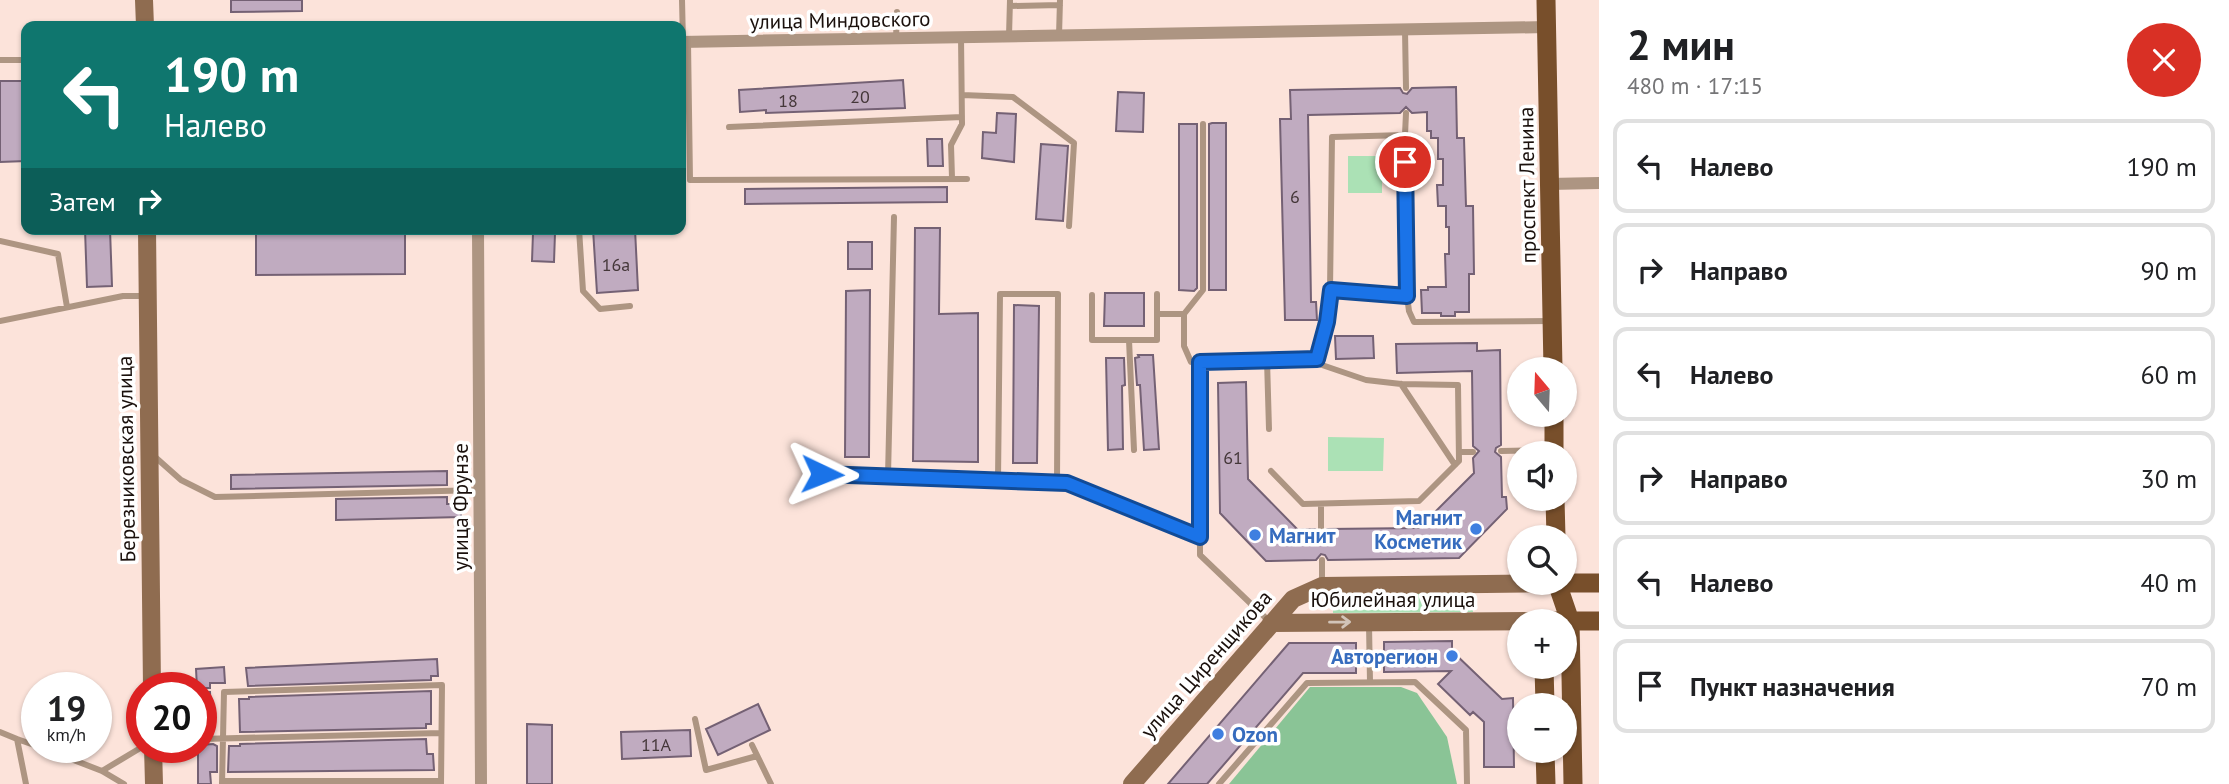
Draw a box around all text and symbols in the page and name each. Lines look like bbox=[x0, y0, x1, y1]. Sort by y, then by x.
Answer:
street label: улица Миндовского bbox=[749, 5, 931, 35]
text: 2 мин bbox=[1627, 17, 1735, 72]
button: close bbox=[2127, 23, 2201, 97]
text: 190 m bbox=[164, 42, 299, 106]
icon: left bbox=[49, 49, 140, 140]
text: 480 m · 17:15 bbox=[1627, 71, 1763, 100]
house number: 20 bbox=[850, 85, 870, 108]
house number: 18 bbox=[778, 89, 798, 112]
text: Налево bbox=[164, 104, 267, 146]
street label: проспект Ленина bbox=[1512, 106, 1542, 264]
pin bbox=[1375, 132, 1435, 192]
icon: arrive bbox=[1386, 143, 1424, 181]
icon: left bbox=[1631, 147, 1669, 185]
text: Налево bbox=[1690, 150, 1774, 183]
text: 190 m bbox=[2126, 150, 2197, 183]
icon: right bbox=[130, 182, 168, 220]
text: Затем bbox=[49, 185, 116, 218]
house number: 6 bbox=[1290, 185, 1300, 208]
icon: right bbox=[1631, 251, 1669, 289]
house number: 16а bbox=[602, 253, 630, 276]
text: Направо bbox=[1690, 254, 1788, 287]
text: 90 m bbox=[2141, 254, 2197, 287]
street label: Березниковская улица bbox=[111, 355, 141, 563]
icon: left bbox=[1631, 355, 1669, 393]
north arrow bbox=[1507, 357, 1577, 427]
map controls bbox=[1507, 357, 1577, 763]
text: Налево bbox=[1690, 358, 1774, 391]
text: 60 m bbox=[2141, 358, 2197, 391]
position arrow bbox=[785, 437, 859, 511]
button: sound bbox=[1507, 441, 1577, 511]
street label: улица Фрунзе bbox=[447, 443, 474, 571]
house number: 61 bbox=[1223, 446, 1243, 469]
icon: right bbox=[1631, 459, 1669, 497]
text: Направо bbox=[1690, 462, 1788, 495]
text: 30 m bbox=[2141, 462, 2197, 495]
place label: Магнит Косметик bbox=[1374, 504, 1463, 555]
marker: Магнит Косметик bbox=[1468, 521, 1484, 537]
place label: Магнит bbox=[1269, 522, 1336, 549]
button: search bbox=[1507, 525, 1577, 595]
marker: Магнит bbox=[1247, 527, 1263, 543]
icon: left bbox=[1631, 563, 1669, 601]
text: Налево bbox=[1690, 566, 1774, 599]
text: 40 m bbox=[2141, 566, 2197, 599]
street label: улица Циренщикова bbox=[1134, 584, 1278, 744]
street label: Юбилейная улица bbox=[1311, 586, 1475, 613]
button: + bbox=[1507, 609, 1577, 679]
one-way arrow bbox=[1328, 616, 1351, 629]
place label: Авторегион bbox=[1331, 643, 1438, 670]
marker: Авторегион bbox=[1444, 648, 1460, 664]
icon: arrive bbox=[1631, 667, 1669, 705]
text: Пункт назначения bbox=[1690, 670, 1895, 703]
text: 70 m bbox=[2141, 670, 2197, 703]
speed limit sign: 20 bbox=[126, 672, 217, 763]
text: 19 bbox=[47, 685, 86, 731]
button: − bbox=[1507, 693, 1577, 763]
place label: Ozon bbox=[1232, 721, 1278, 748]
text: km/h bbox=[47, 723, 86, 746]
marker: Ozon bbox=[1210, 726, 1226, 742]
house number: 11А bbox=[641, 733, 672, 756]

